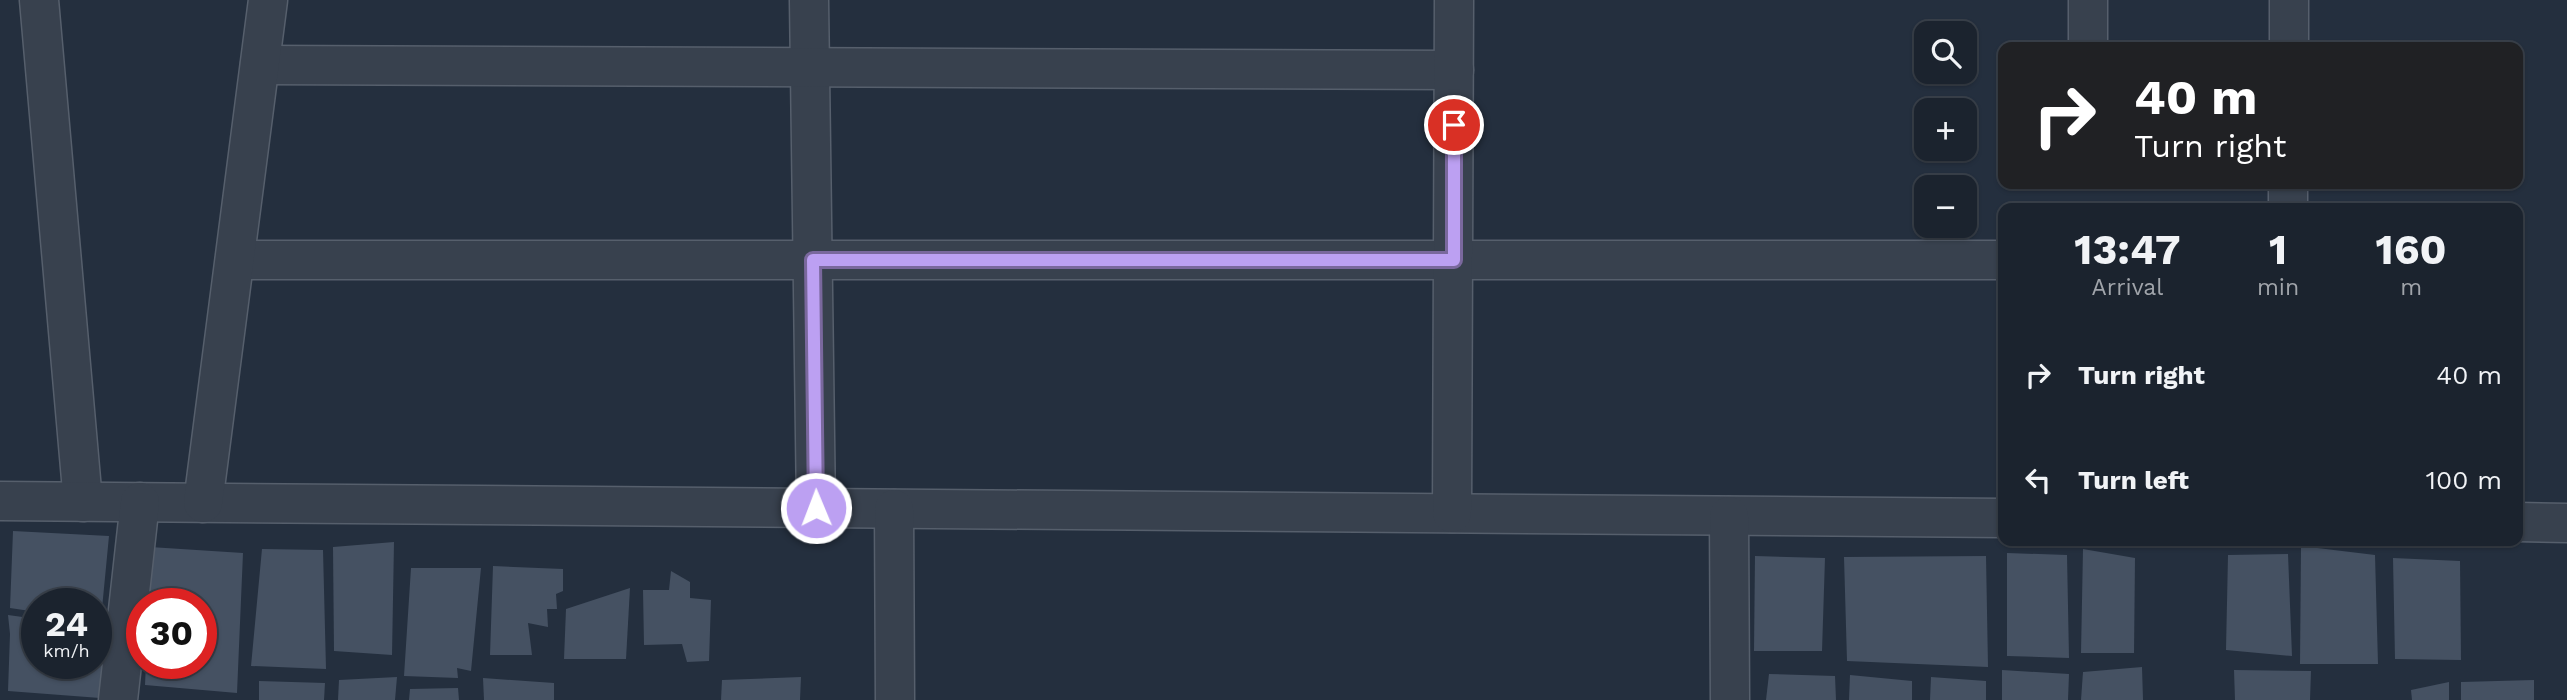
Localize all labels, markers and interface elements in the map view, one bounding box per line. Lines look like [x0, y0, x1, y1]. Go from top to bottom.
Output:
map controls [1914, 21, 1977, 238]
button: search [1914, 21, 1977, 84]
text: 40 m [2134, 68, 2257, 126]
icon: right [2019, 70, 2110, 161]
pin [1424, 95, 1484, 155]
button: + [1914, 98, 1977, 161]
icon: arrive [1435, 106, 1473, 144]
text: Turn right [2134, 127, 2286, 165]
button: − [1914, 175, 1977, 238]
text: 13:47 [2074, 225, 2181, 274]
text: 1 [2269, 225, 2287, 274]
text: 160 [2376, 225, 2447, 274]
text: Arrival [2092, 274, 2163, 301]
text: min [2257, 274, 2299, 301]
text: m [2400, 274, 2422, 301]
icon: right [2019, 356, 2057, 394]
text: Turn right [2078, 360, 2205, 390]
text: 40 m [2436, 360, 2502, 390]
icon: left [2019, 461, 2057, 499]
text: Turn left [2078, 465, 2189, 495]
text: 100 m [2426, 465, 2502, 495]
position arrow [779, 471, 853, 545]
speed limit sign: 30 [126, 588, 217, 679]
text: 24 [45, 603, 88, 645]
text: km/h [43, 640, 90, 661]

